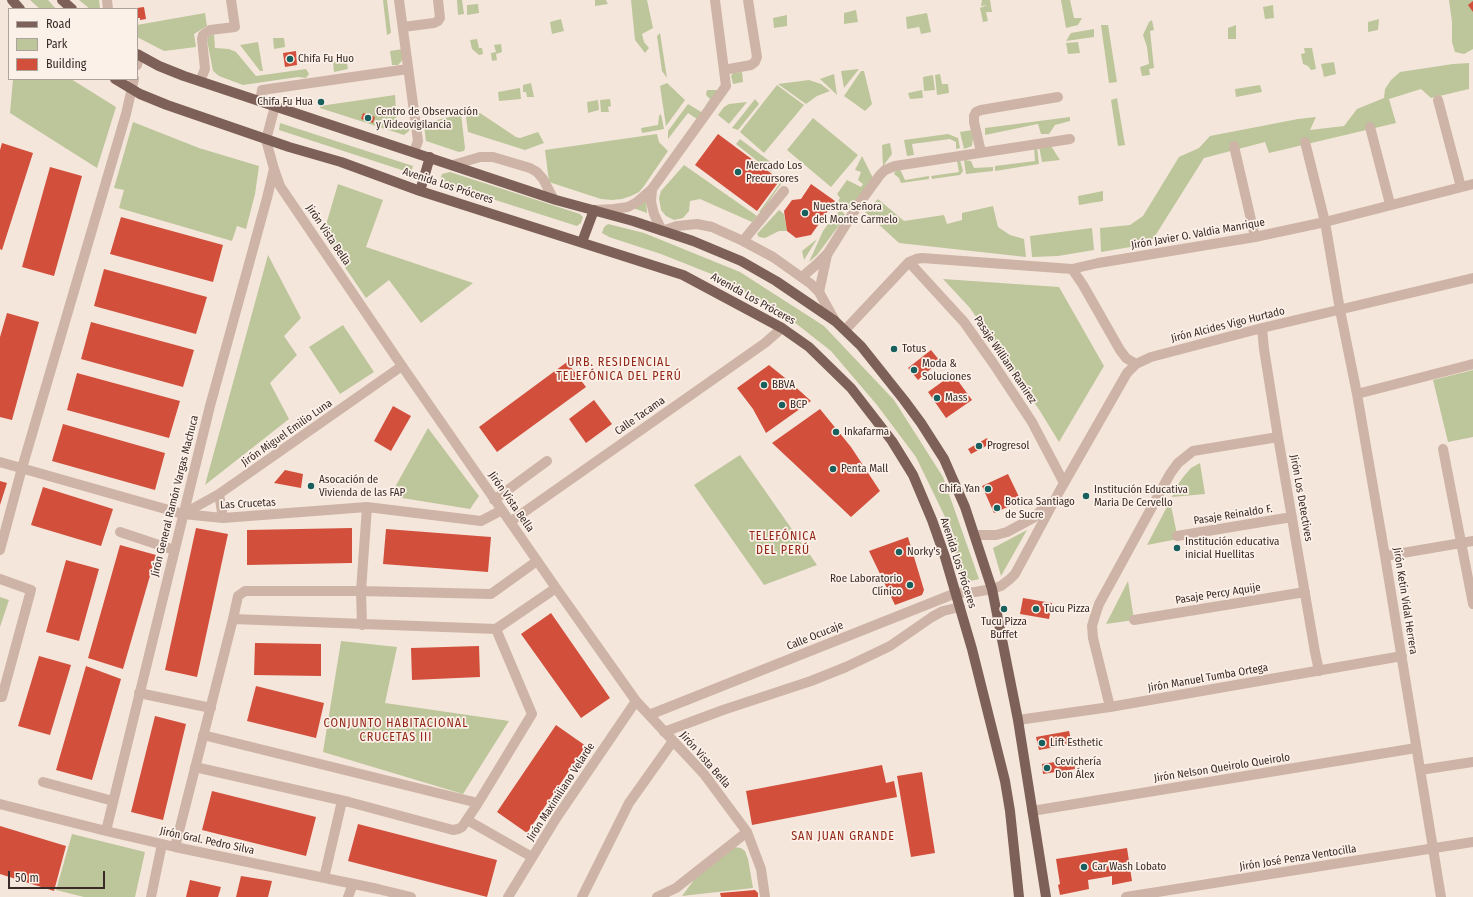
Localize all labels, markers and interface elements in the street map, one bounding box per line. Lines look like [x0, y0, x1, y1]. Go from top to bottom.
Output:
legend [8, 8, 138, 80]
text: Road [46, 17, 71, 31]
text: Park [46, 37, 67, 51]
place label: Chifa Fu Huo [298, 52, 354, 66]
marker: Chifa Fu Huo [285, 54, 295, 64]
text: Building [46, 57, 86, 71]
place label: Chifa Fu Hua [257, 95, 313, 109]
marker: Chifa Fu Hua [316, 97, 326, 107]
place label: Centro de Observación y Videovigilancia [376, 105, 478, 131]
marker: Centro de Observación y Videovigilancia [363, 113, 373, 123]
place label: Mercado Los Precursores [746, 159, 802, 185]
street label: Avenida Los Próceres [401, 165, 495, 207]
marker: Mercado Los Precursores [733, 167, 743, 177]
place label: Nuestra Señora del Monte Carmelo [813, 200, 898, 226]
street label: Jirón Vista Bella [303, 202, 353, 268]
marker: Nuestra Señora del Monte Carmelo [800, 208, 810, 218]
street label: Jirón Javier O. Valdia Manrique [1130, 216, 1266, 252]
street label: Avenida Los Próceres [708, 270, 798, 328]
street label: Jirón Alcides Vigo Hurtado [1170, 304, 1286, 346]
street label: Pasaje William Ramírez [971, 314, 1039, 406]
place label: Totus [902, 342, 926, 356]
marker: Totus [889, 344, 899, 354]
district label: URB. RESIDENCIAL TELEFÓNICA DEL PERÚ [556, 356, 682, 384]
place label: Moda & Soluciones [922, 357, 971, 383]
marker: Moda & Soluciones [909, 365, 919, 375]
place label: BBVA [772, 378, 795, 392]
marker: BBVA [759, 380, 769, 390]
place label: Mass [945, 391, 967, 405]
marker: Mass [932, 393, 942, 403]
street label: Calle Tacama [612, 394, 668, 438]
street label: Jirón Miguel Emilio Luna [239, 397, 335, 469]
place label: BCP [790, 398, 807, 412]
marker: BCP [777, 400, 787, 410]
street label: Jirón General Ramón Vargas Machuca [149, 414, 201, 578]
place label: Inkafarma [844, 425, 889, 439]
marker: Inkafarma [831, 427, 841, 437]
place label: Progresol [987, 439, 1029, 453]
marker: Progresol [974, 441, 984, 451]
street label: Jirón Los Detectives [1287, 454, 1315, 542]
place label: Penta Mall [841, 462, 888, 476]
marker: Penta Mall [828, 464, 838, 474]
street label: Jirón Vista Bella [485, 469, 537, 535]
place label: Asocación de Vivienda de las FAP [319, 473, 405, 499]
marker: Asocación de Vivienda de las FAP [306, 481, 316, 491]
place label: Chifa Yan [939, 482, 980, 496]
place label: Institución Educativa Maria De Cervello [1094, 483, 1188, 509]
marker: Chifa Yan [983, 484, 993, 494]
marker: Institución Educativa Maria De Cervello [1081, 491, 1091, 501]
place label: Botica Santiago de Sucre [1005, 495, 1075, 521]
street label: Las Crucetas [220, 496, 276, 512]
street label: Pasaje Reinaldo F. [1193, 502, 1273, 528]
marker: Botica Santiago de Sucre [992, 503, 1002, 513]
street label: Avenida Los Próceres [937, 516, 979, 610]
district label: TELEFÓNICA DEL PERÚ [749, 530, 817, 558]
place label: Institución educativa inicial Huellitas [1185, 535, 1279, 561]
marker: Institución educativa inicial Huellitas [1172, 543, 1182, 553]
place label: Norky's [907, 545, 940, 559]
marker: Norky's [894, 547, 904, 557]
street label: Jirón Ketín Vidal Herrera [1390, 547, 1420, 655]
place label: Roe Laboratorio Clínico [830, 572, 902, 598]
marker: Roe Laboratorio Clínico [905, 580, 915, 590]
street label: Pasaje Percy Aquije [1174, 581, 1262, 607]
place label: Tucu Pizza [1044, 602, 1090, 616]
marker: Tucu Pizza Buffet [999, 604, 1009, 614]
marker: Tucu Pizza [1031, 604, 1041, 614]
place label: Tucu Pizza Buffet [981, 615, 1027, 641]
street label: Calle Ocucaje [785, 619, 845, 653]
street label: Jirón Manuel Tumba Ortega [1147, 661, 1269, 695]
district label: CONJUNTO HABITACIONAL CRUCETAS III [324, 717, 468, 745]
street label: Jirón Vista Bella [677, 729, 733, 791]
place label: Lift Esthetic [1050, 736, 1103, 750]
marker: Lift Esthetic [1037, 738, 1047, 748]
street label: Jirón Maximiliano Velarde [524, 740, 598, 844]
street label: Jirón Nelson Queirolo Queirolo [1153, 751, 1291, 785]
place label: Cevichería Don Álex [1055, 755, 1101, 781]
marker: Cevichería Don Álex [1042, 763, 1052, 773]
street label: Jirón Gral. Pedro Silva [159, 825, 255, 857]
district label: SAN JUAN GRANDE [791, 830, 895, 844]
street label: Jirón José Penza Ventocilla [1239, 842, 1357, 874]
place label: Car Wash Lobato [1092, 860, 1166, 874]
marker: Car Wash Lobato [1079, 862, 1089, 872]
scale bar [10, 863, 107, 889]
text: 50 m [15, 871, 39, 885]

